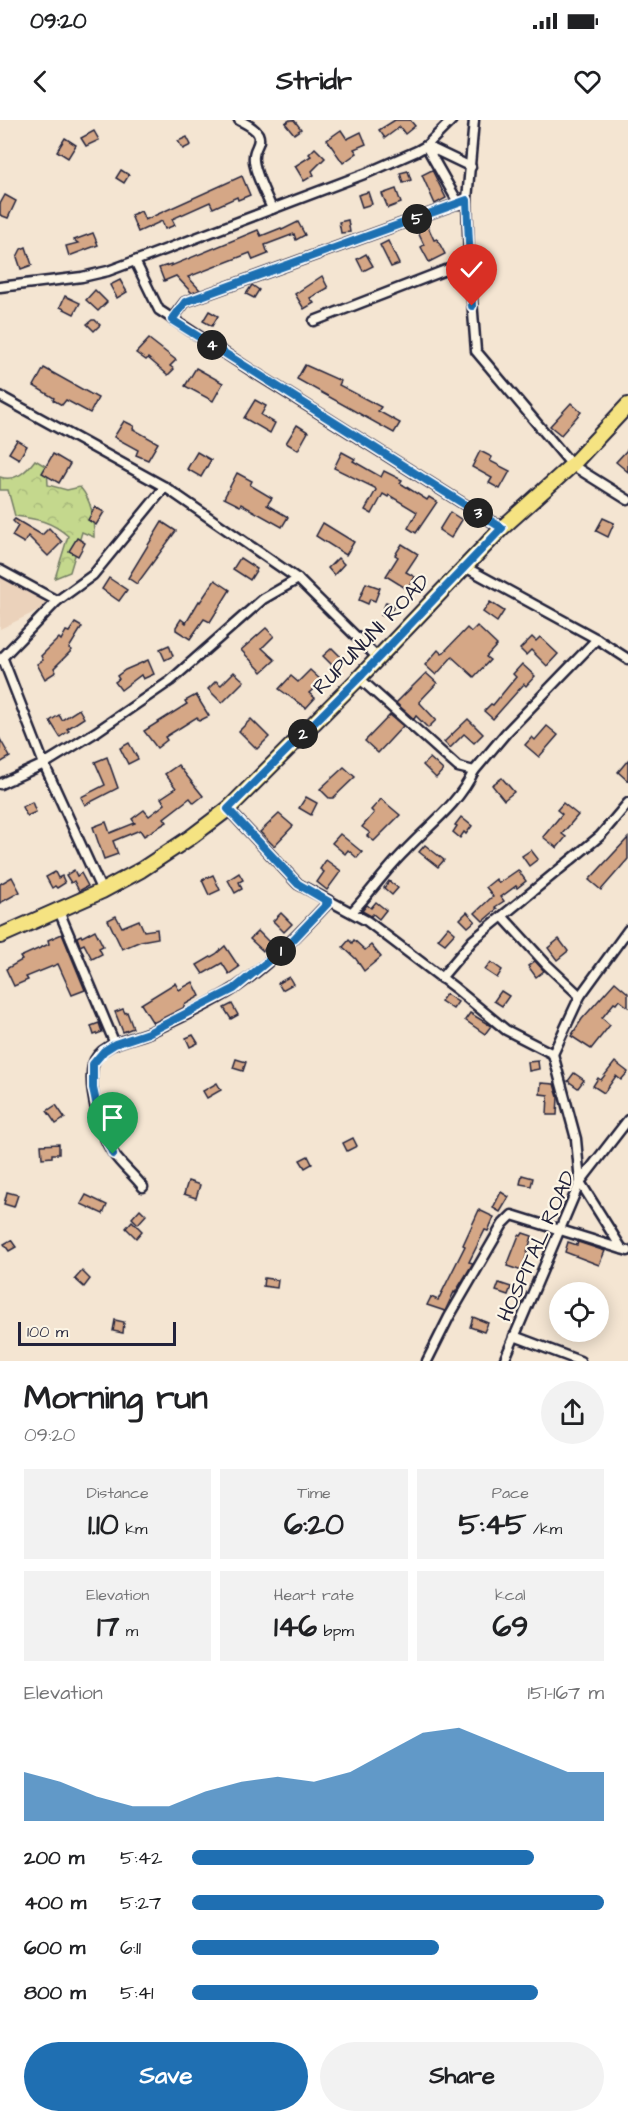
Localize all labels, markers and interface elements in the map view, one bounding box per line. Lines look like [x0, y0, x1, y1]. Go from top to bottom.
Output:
text: 09:20 [30, 6, 87, 37]
text: Stridr [276, 62, 352, 100]
icon: back [24, 65, 57, 98]
icon: heart [571, 65, 604, 98]
pin: 5 [402, 204, 432, 234]
text: 5 [411, 208, 423, 230]
pin [446, 244, 497, 306]
icon: check [455, 253, 488, 286]
pin: 4 [197, 330, 227, 360]
text: 4 [207, 334, 217, 356]
pin: 3 [463, 498, 493, 528]
text: 3 [474, 502, 482, 524]
street label: RUPUNUNI ROAD [306, 567, 437, 701]
pin: 2 [288, 719, 318, 749]
text: 2 [298, 723, 308, 745]
pin: 1 [266, 936, 296, 966]
text: 1 [280, 940, 282, 962]
pin [87, 1092, 138, 1154]
icon: arrive [96, 1101, 129, 1134]
street label: HOSPITAL ROAD [490, 1166, 583, 1326]
map controls [549, 1282, 609, 1342]
button: locate [549, 1282, 609, 1342]
scale bar [18, 1319, 176, 1346]
text: 100 m [27, 1321, 68, 1343]
text: Morning run [24, 1375, 208, 1421]
button: share [541, 1381, 604, 1444]
text: 09:20 [24, 1421, 75, 1449]
text: Distance [87, 1482, 149, 1504]
text: Time [297, 1482, 331, 1504]
text: Pace [492, 1482, 529, 1504]
text: 1.10 [88, 1504, 119, 1546]
text: 6:20 [284, 1504, 344, 1546]
text: 5:45 [458, 1504, 526, 1546]
text: km [119, 1518, 147, 1540]
text: /km [526, 1518, 562, 1540]
text: Elevation [86, 1584, 149, 1606]
text: Heart rate [274, 1584, 354, 1606]
text: kcal [495, 1584, 526, 1606]
text: 17 [97, 1606, 119, 1648]
text: 146 [274, 1606, 317, 1648]
text: 69 [492, 1606, 528, 1648]
text: m [119, 1620, 138, 1642]
text: bpm [317, 1620, 354, 1642]
text: Elevation [24, 1679, 103, 1707]
text: 151–167 m [528, 1679, 604, 1707]
text: 200 m [24, 1844, 84, 1872]
text: 5:42 [120, 1844, 163, 1872]
text: 400 m [24, 1889, 86, 1917]
text: 5:27 [120, 1889, 161, 1917]
text: 600 m [24, 1934, 85, 1962]
text: 6:11 [120, 1934, 141, 1962]
text: 800 m [24, 1979, 86, 2007]
text: 5:41 [120, 1979, 154, 2007]
button: Save [24, 2042, 308, 2111]
button: Share [320, 2042, 604, 2111]

